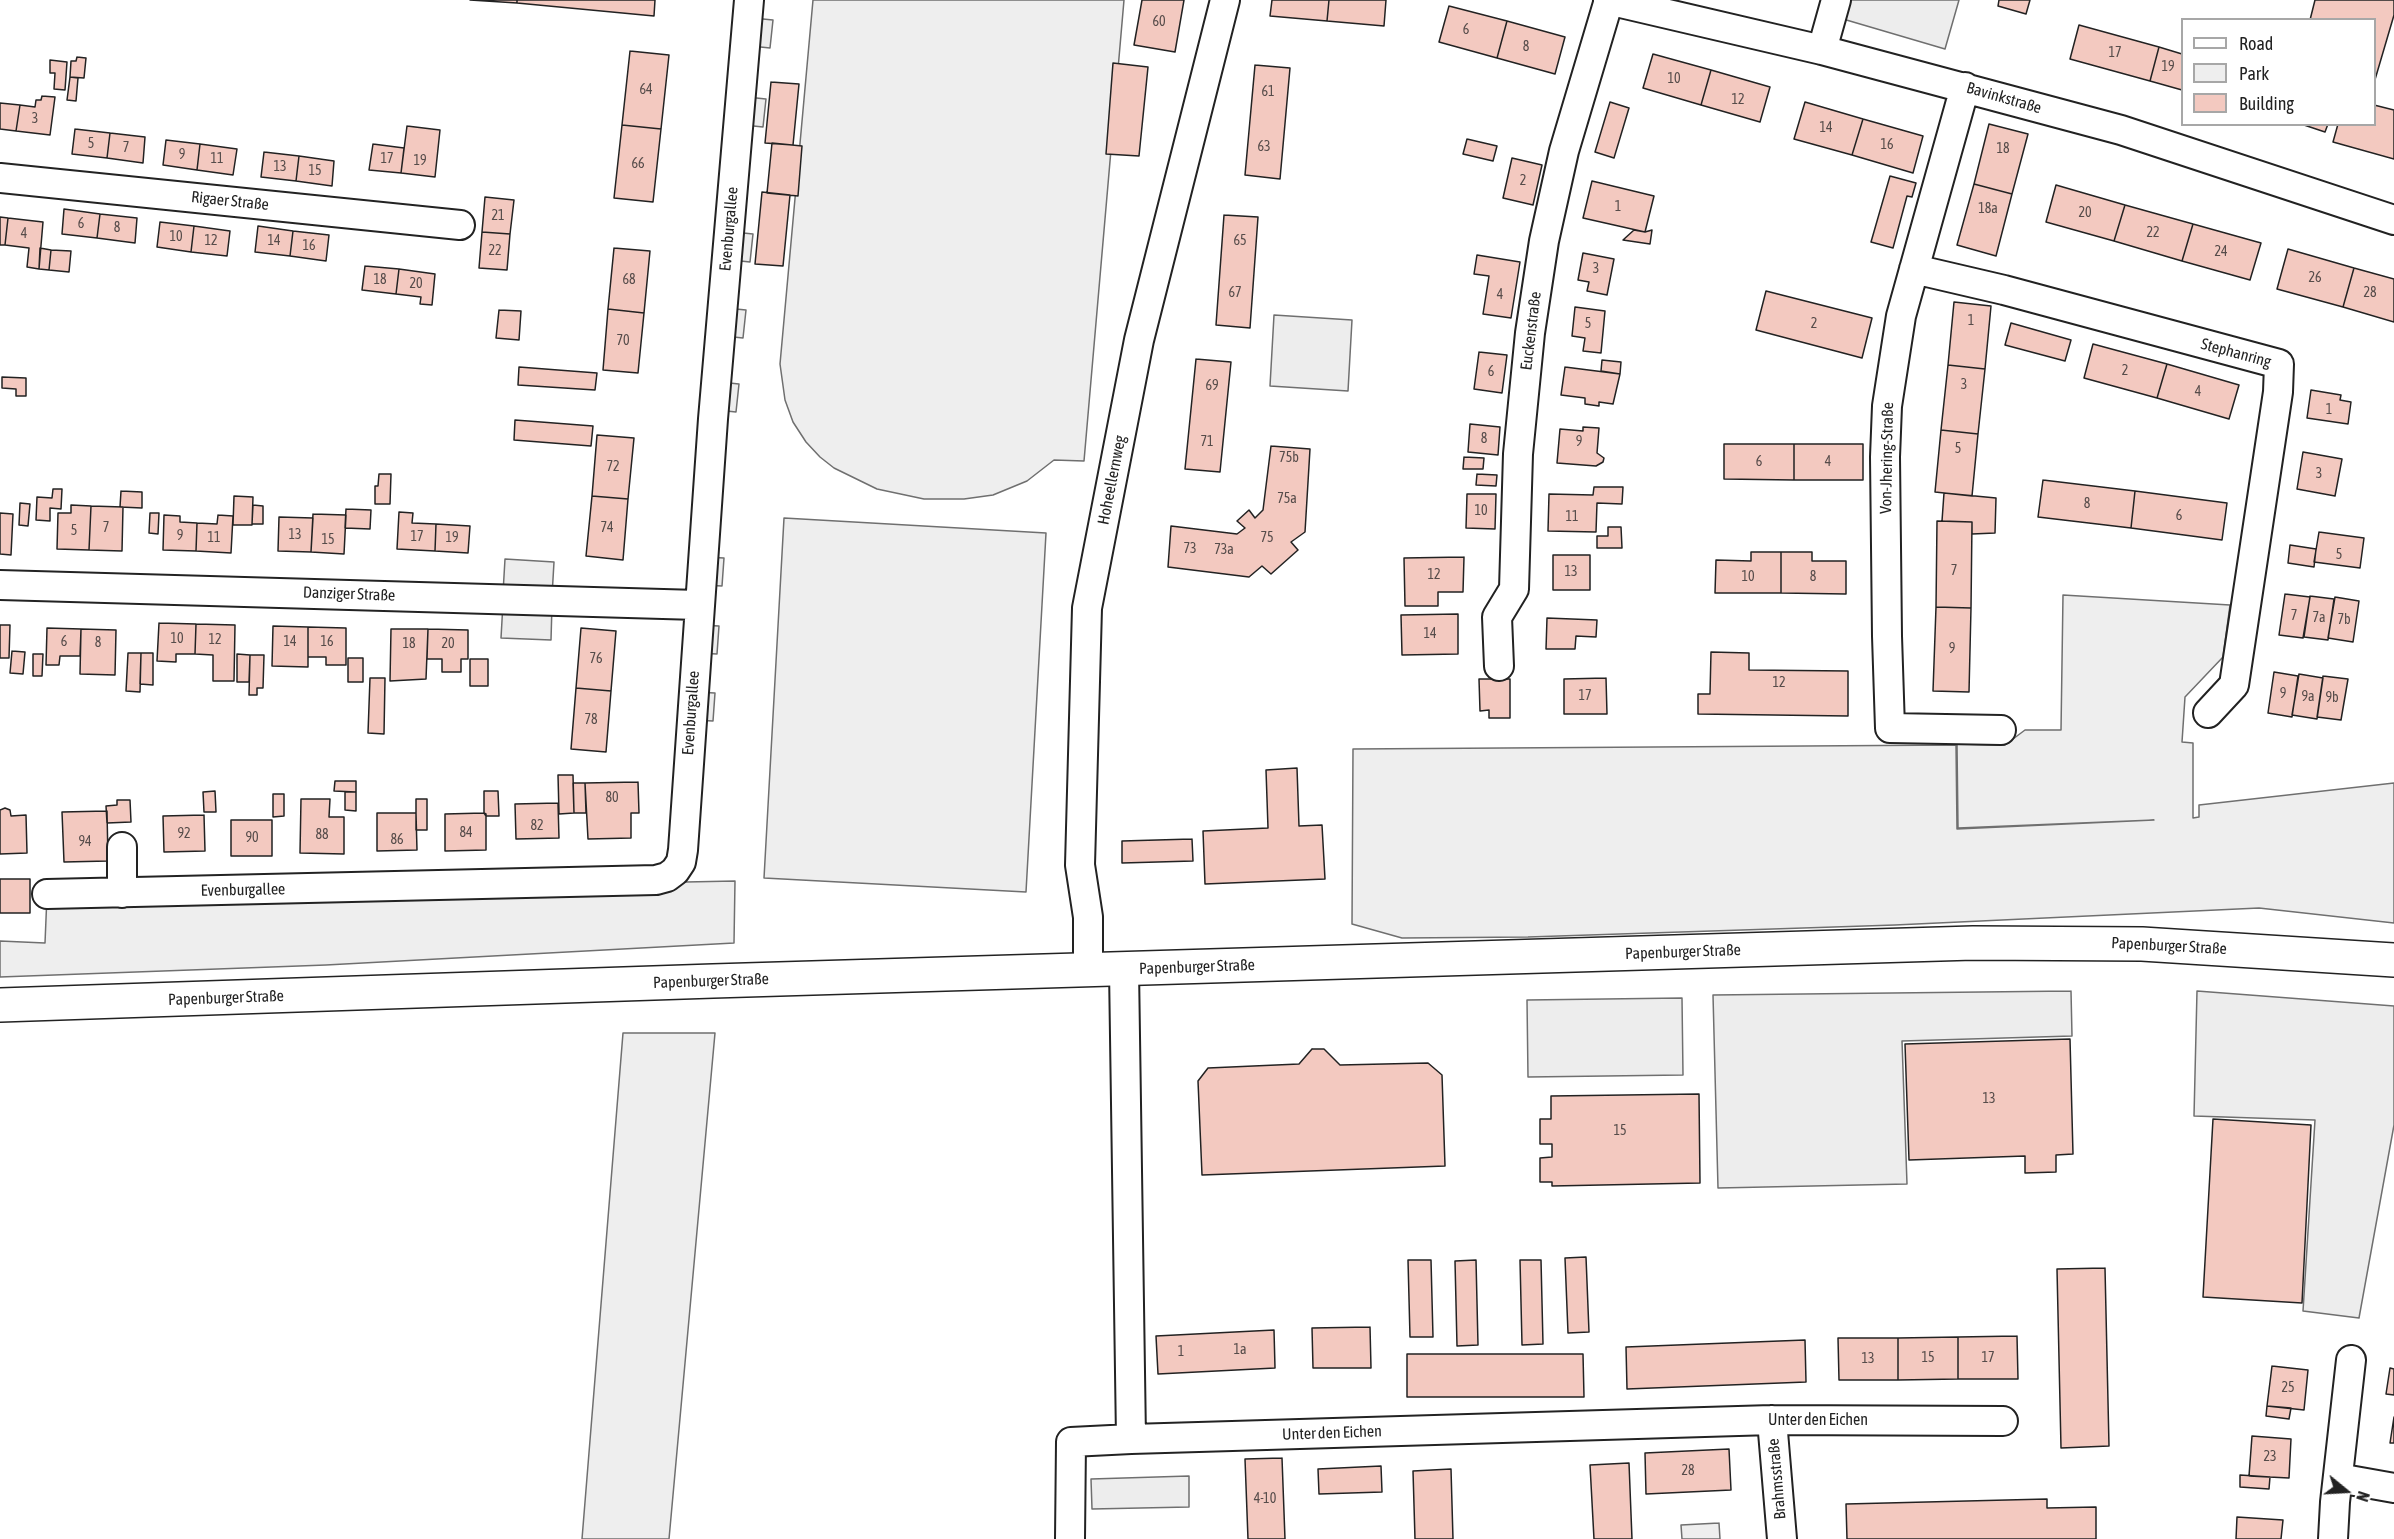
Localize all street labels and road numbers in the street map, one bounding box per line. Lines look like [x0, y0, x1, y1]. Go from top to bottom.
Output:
street label: Bavinkstraße [1964, 78, 2044, 118]
street label: Evenburgallee [716, 186, 742, 272]
street label: Rigaer Straße [190, 187, 270, 215]
street label: Euckenstraße [1517, 291, 1545, 371]
street label: Stephanring [2199, 334, 2273, 372]
street label: Von-Jhering-Straße [1876, 402, 1898, 514]
street label: Hoheellernweg [1094, 434, 1130, 526]
street label: Danziger Straße [303, 583, 395, 605]
street label: Evenburgallee [678, 670, 704, 756]
street label: Evenburgallee [201, 880, 285, 900]
street label: Papenburger Straße [2111, 933, 2227, 959]
street label: Papenburger Straße [1625, 940, 1741, 964]
street label: Papenburger Straße [1139, 955, 1255, 979]
street label: Papenburger Straße [653, 969, 769, 993]
street label: Papenburger Straße [168, 986, 284, 1010]
street label: Unter den Eichen [1768, 1410, 1868, 1430]
street label: Unter den Eichen [1282, 1422, 1382, 1444]
street label: Brahmsstraße [1764, 1438, 1790, 1520]

